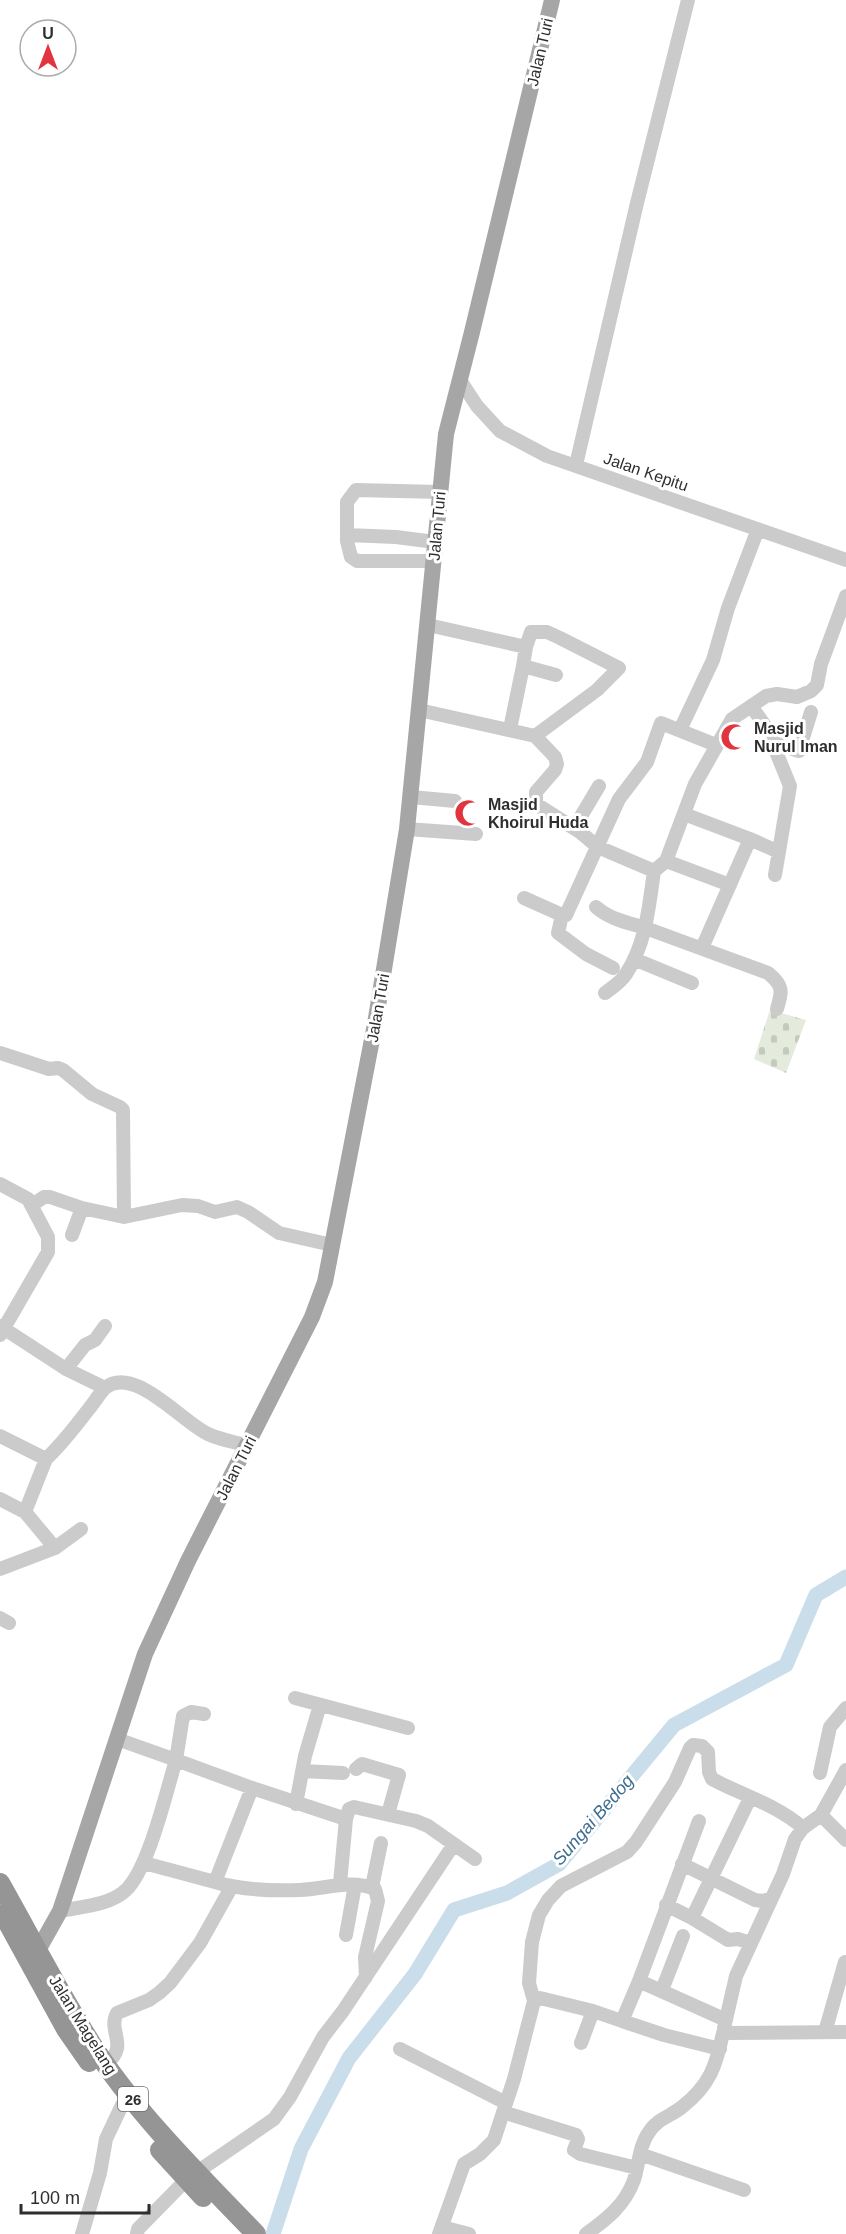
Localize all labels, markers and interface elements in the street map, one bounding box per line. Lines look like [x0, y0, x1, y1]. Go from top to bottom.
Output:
street label: Jalan Turi [524, 16, 556, 88]
north arrow [18, 18, 78, 78]
text: U [42, 25, 54, 42]
street label: Jalan Kepitu [602, 450, 690, 494]
street label: Jalan Turi [426, 491, 448, 561]
place label: Masjid Nurul Iman [754, 720, 838, 755]
mosque icon: Masjid Nurul Iman [719, 722, 749, 752]
place label: Masjid Khoirul Huda [488, 796, 589, 831]
mosque icon: Masjid Khoirul Huda [453, 798, 483, 828]
street label: Jalan Turi [364, 972, 392, 1044]
street label: Jalan Turi [213, 1433, 259, 1503]
water label: Sungai Bedog [548, 1771, 638, 1869]
street label: Jalan Magelang [46, 1973, 120, 2077]
road number: 26 [118, 2087, 148, 2111]
scale bar [21, 2177, 148, 2215]
text: 100 m [30, 2188, 80, 2208]

